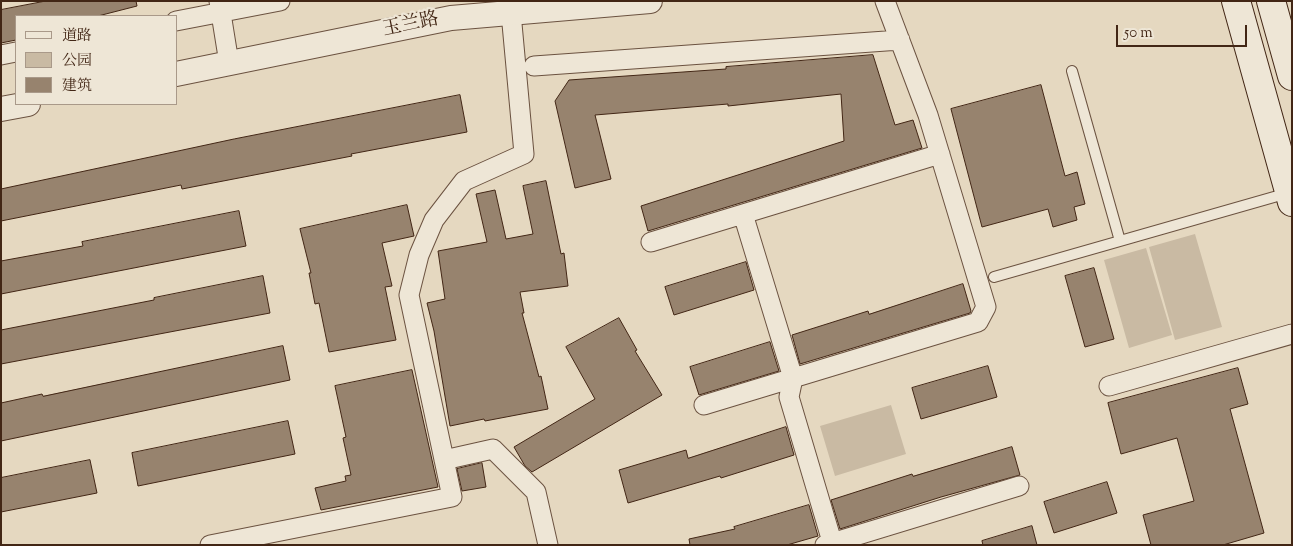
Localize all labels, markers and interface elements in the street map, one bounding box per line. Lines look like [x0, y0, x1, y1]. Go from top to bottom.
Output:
street label: 玉兰路 [381, 9, 441, 43]
legend [15, 15, 178, 105]
scale bar [1118, 15, 1249, 47]
text: 50 m [1124, 23, 1153, 44]
text: 道路 [62, 26, 92, 47]
text: 公园 [62, 51, 92, 72]
text: 建筑 [62, 76, 92, 97]

